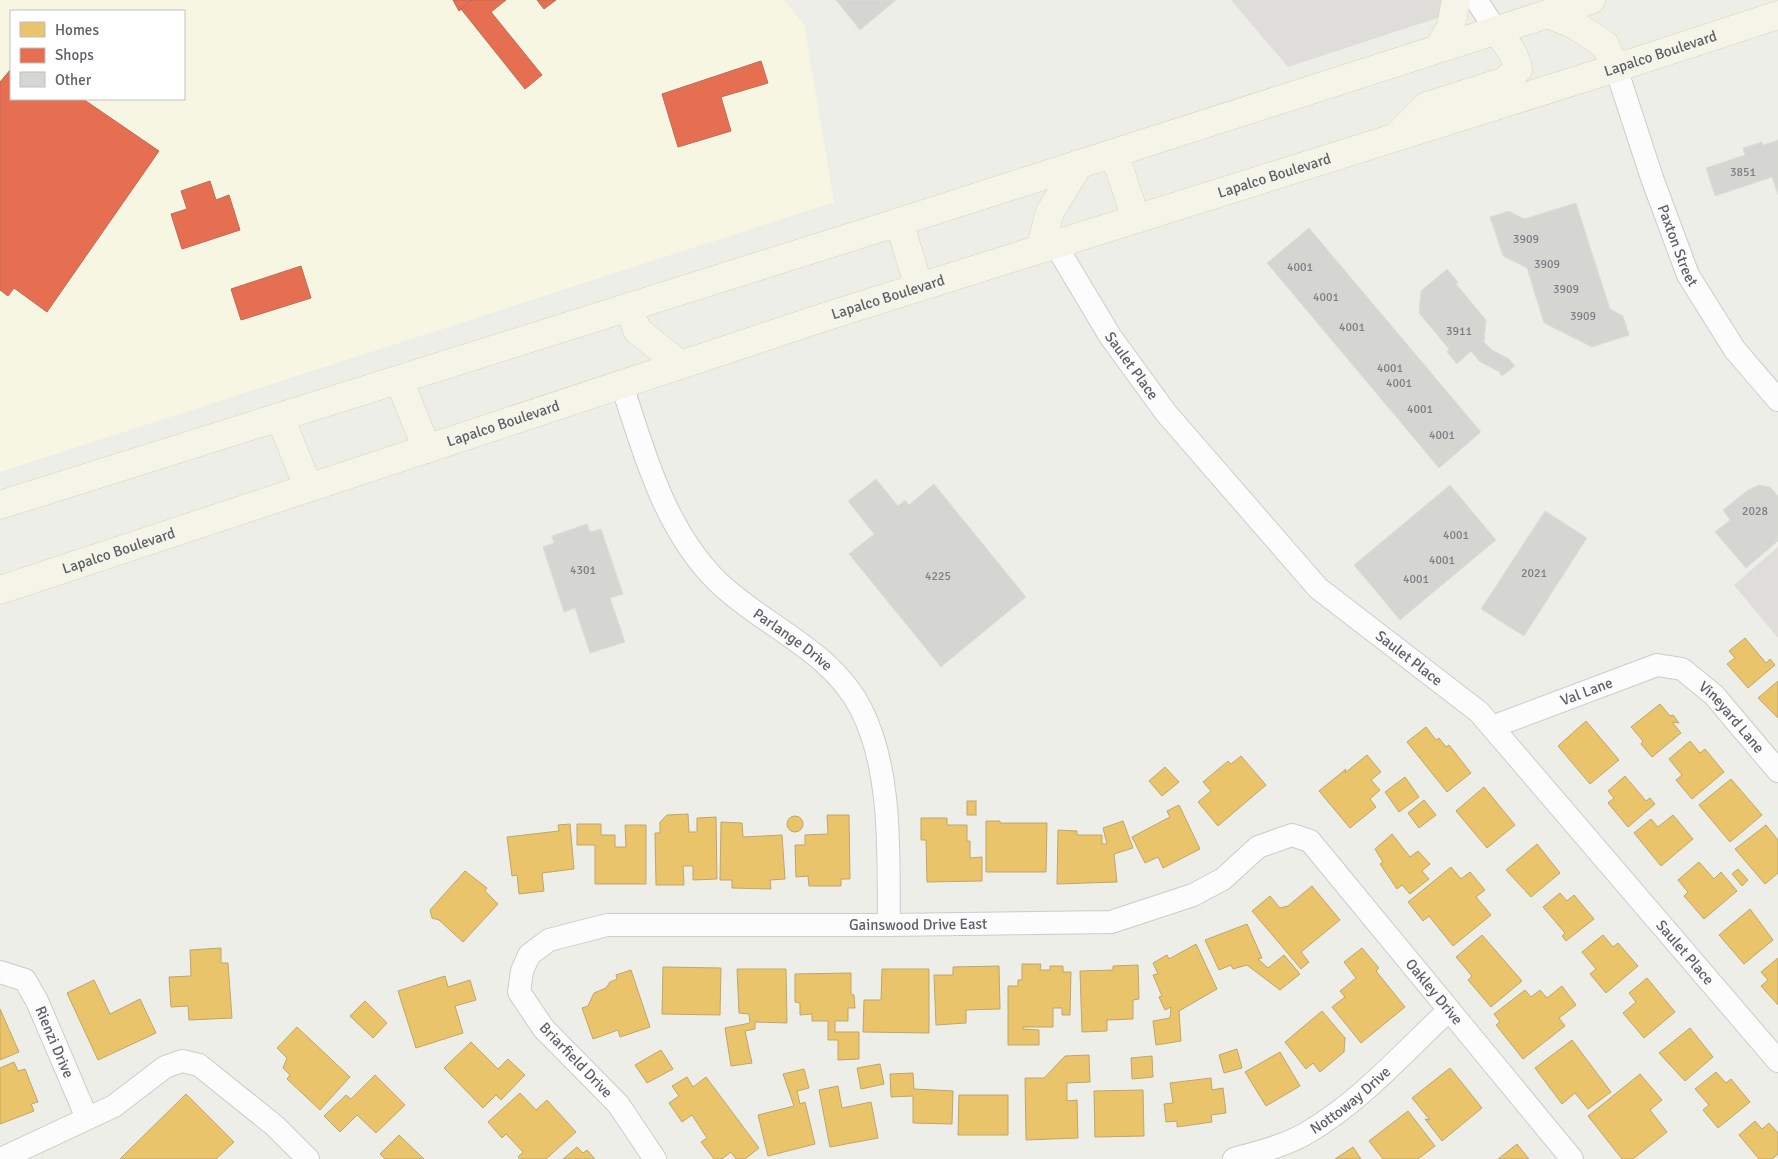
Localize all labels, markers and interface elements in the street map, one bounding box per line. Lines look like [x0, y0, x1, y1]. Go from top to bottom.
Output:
legend [10, 10, 185, 100]
text: Homes [55, 21, 99, 39]
street label: Lapalco Boulevard [1602, 27, 1719, 80]
text: Shops [55, 46, 94, 64]
text: Other [55, 71, 92, 89]
street label: Lapalco Boulevard [1215, 149, 1333, 202]
house number: 3851 [1730, 165, 1756, 180]
street label: Paxton Street [1654, 202, 1702, 290]
house number: 3909 [1513, 232, 1539, 247]
house number: 3909 [1534, 257, 1560, 272]
house number: 4001 [1287, 260, 1313, 275]
street label: Lapalco Boulevard [829, 271, 947, 323]
house number: 3909 [1553, 282, 1579, 297]
house number: 4001 [1313, 290, 1339, 305]
house number: 3909 [1570, 309, 1596, 324]
house number: 4001 [1339, 320, 1365, 335]
house number: 3911 [1446, 324, 1472, 339]
street label: Saulet Place [1101, 328, 1162, 403]
house number: 4001 [1377, 361, 1403, 376]
house number: 4001 [1386, 376, 1412, 391]
street label: Lapalco Boulevard [444, 396, 562, 451]
house number: 4001 [1407, 402, 1433, 417]
house number: 4001 [1429, 428, 1455, 443]
house number: 2028 [1742, 504, 1768, 519]
street label: Lapalco Boulevard [60, 524, 177, 578]
house number: 4001 [1443, 528, 1469, 543]
house number: 4001 [1429, 553, 1455, 568]
house number: 4301 [570, 563, 596, 578]
house number: 2021 [1521, 566, 1547, 581]
house number: 4225 [925, 569, 951, 584]
house number: 4001 [1403, 572, 1429, 587]
street label: Parlange Drive [750, 605, 836, 675]
street label: Saulet Place [1372, 627, 1446, 689]
street label: Val Lane [1558, 673, 1615, 709]
street label: Vineyard Lane [1695, 677, 1768, 757]
street label: Gainswood Drive East [849, 915, 987, 934]
street label: Saulet Place [1652, 916, 1718, 988]
street label: Oakley Drive [1402, 955, 1467, 1028]
street label: Rienzi Drive [31, 1003, 78, 1081]
street label: Briarfield Drive [536, 1019, 616, 1101]
street label: Nottoway Drive [1307, 1063, 1394, 1138]

